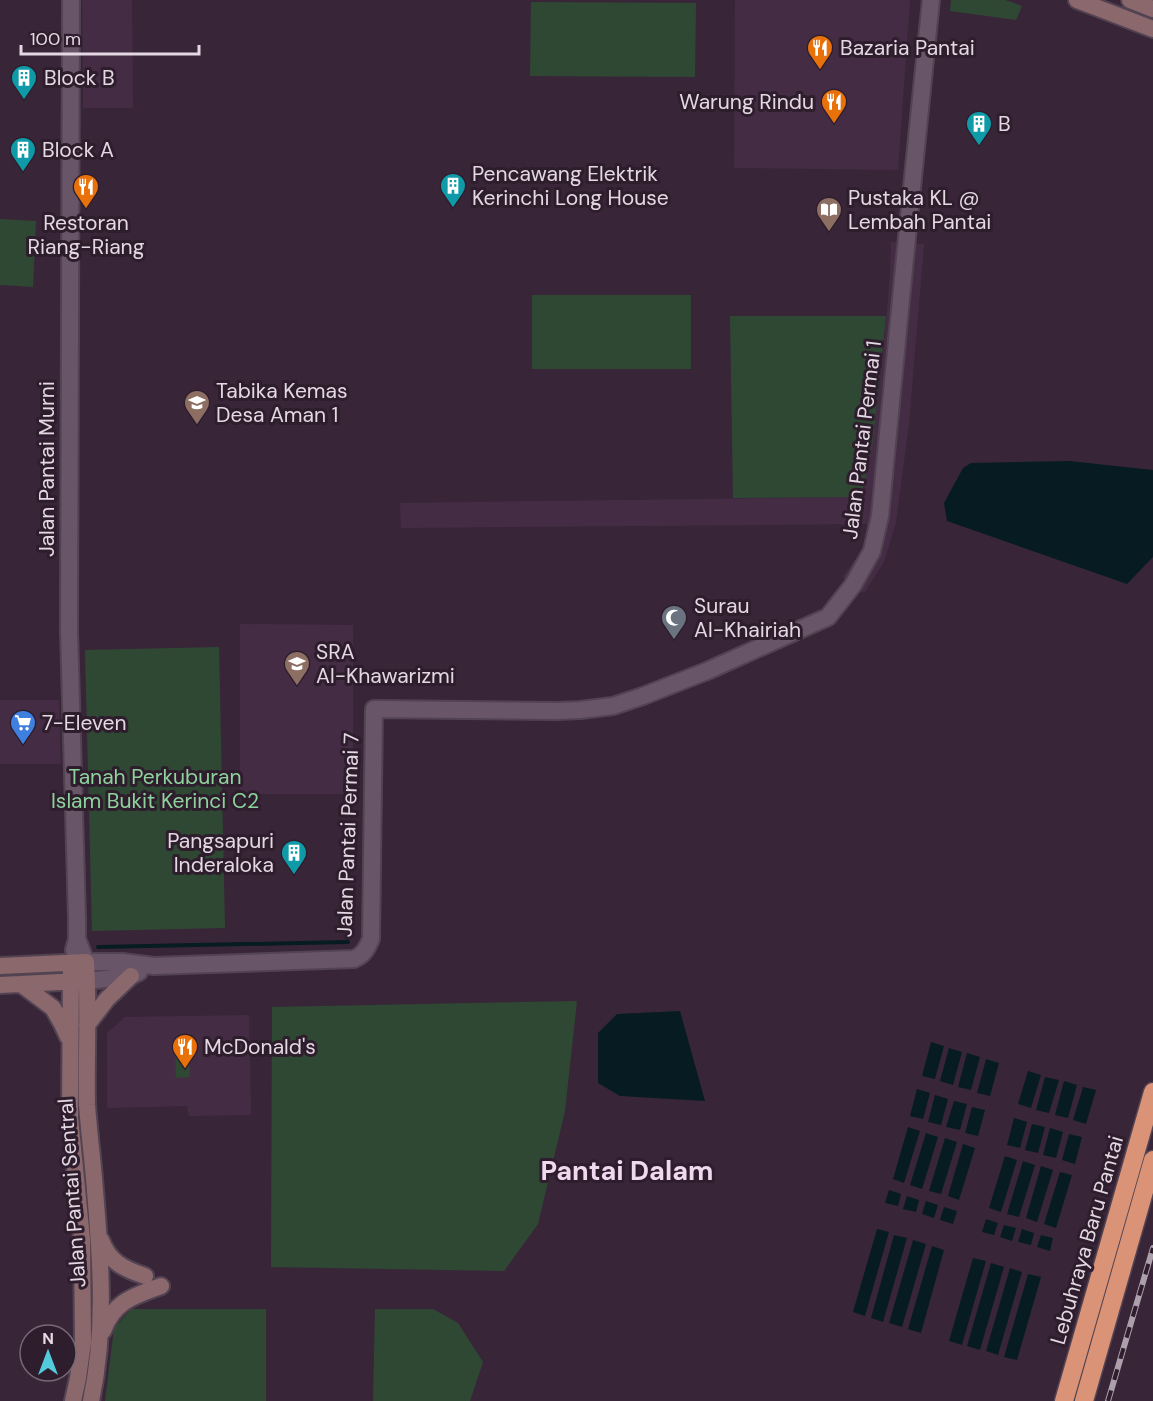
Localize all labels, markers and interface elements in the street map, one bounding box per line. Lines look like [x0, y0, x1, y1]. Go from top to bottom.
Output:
scale bar [21, 18, 200, 56]
text: 100 m [30, 27, 81, 51]
restaurant icon: Bazaria Pantai [805, 33, 835, 71]
place label: Bazaria Pantai [840, 34, 975, 62]
building icon: Block B [9, 63, 39, 101]
place label: Block B [44, 64, 115, 92]
restaurant icon: Warung Rindu [819, 87, 849, 125]
place label: Warung Rindu [679, 88, 814, 116]
building icon: B [964, 109, 994, 147]
place label: B [998, 110, 1011, 138]
building icon: Block A [8, 135, 38, 173]
place label: Block A [42, 136, 114, 164]
place label: Pencawang Elektrik Kerinchi Long House [472, 160, 669, 212]
building icon: Pencawang Elektrik Kerinchi Long House [438, 171, 468, 209]
restaurant icon: Restoran Riang-Riang [71, 172, 101, 210]
place label: Pustaka KL @ Lembah Pantai [848, 184, 991, 236]
library icon: Pustaka KL @ Lembah Pantai [814, 195, 844, 233]
place label: Restoran Riang-Riang [28, 209, 145, 261]
street label: Jalan Pantai Permai 1 [836, 339, 888, 541]
place label: Tabika Kemas Desa Aman 1 [216, 377, 348, 429]
street label: Jalan Pantai Murni [33, 381, 61, 557]
school or university icon: Tabika Kemas Desa Aman 1 [182, 388, 212, 426]
place label: Surau Al-Khairiah [694, 592, 801, 644]
mosque icon: Surau Al-Khairiah [659, 603, 689, 641]
place label: SRA Al-Khawarizmi [316, 638, 455, 690]
school or university icon: SRA Al-Khawarizmi [282, 649, 312, 687]
supermarket icon: 7-Eleven [8, 708, 38, 746]
place label: 7-Eleven [42, 709, 126, 737]
street label: Jalan Pantai Permai 7 [330, 732, 366, 938]
park label: Tanah Perkuburan Islam Bukit Kerinci C2 [51, 763, 259, 815]
place label: Pangsapuri Inderaloka [167, 827, 274, 879]
building icon: Pangsapuri Inderaloka [279, 838, 309, 876]
restaurant icon: McDonald's [170, 1032, 200, 1070]
place label: McDonald's [204, 1033, 316, 1061]
street label: Jalan Pantai Sentral [51, 1098, 93, 1288]
street label: Lebuhraya Baru Pantai [1044, 1132, 1130, 1348]
district label: Pantai Dalam [541, 1153, 713, 1188]
north arrow [18, 1323, 78, 1383]
text: N [42, 1328, 54, 1349]

